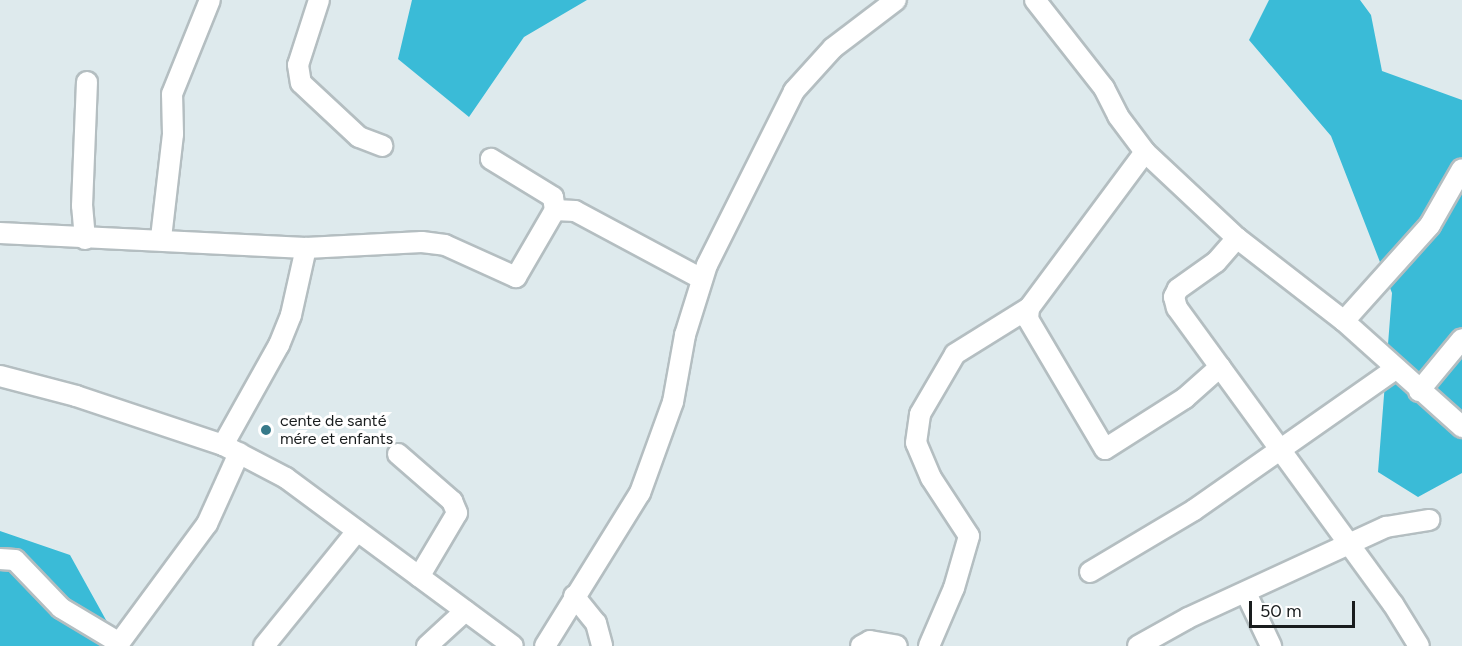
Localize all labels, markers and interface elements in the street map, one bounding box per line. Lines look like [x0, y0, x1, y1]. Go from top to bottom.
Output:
place label: cente de santé mére et enfants [280, 411, 393, 449]
marker: cente de santé mére et enfants [257, 421, 275, 439]
scale bar [1252, 589, 1358, 627]
text: 50 m [1260, 600, 1302, 622]

